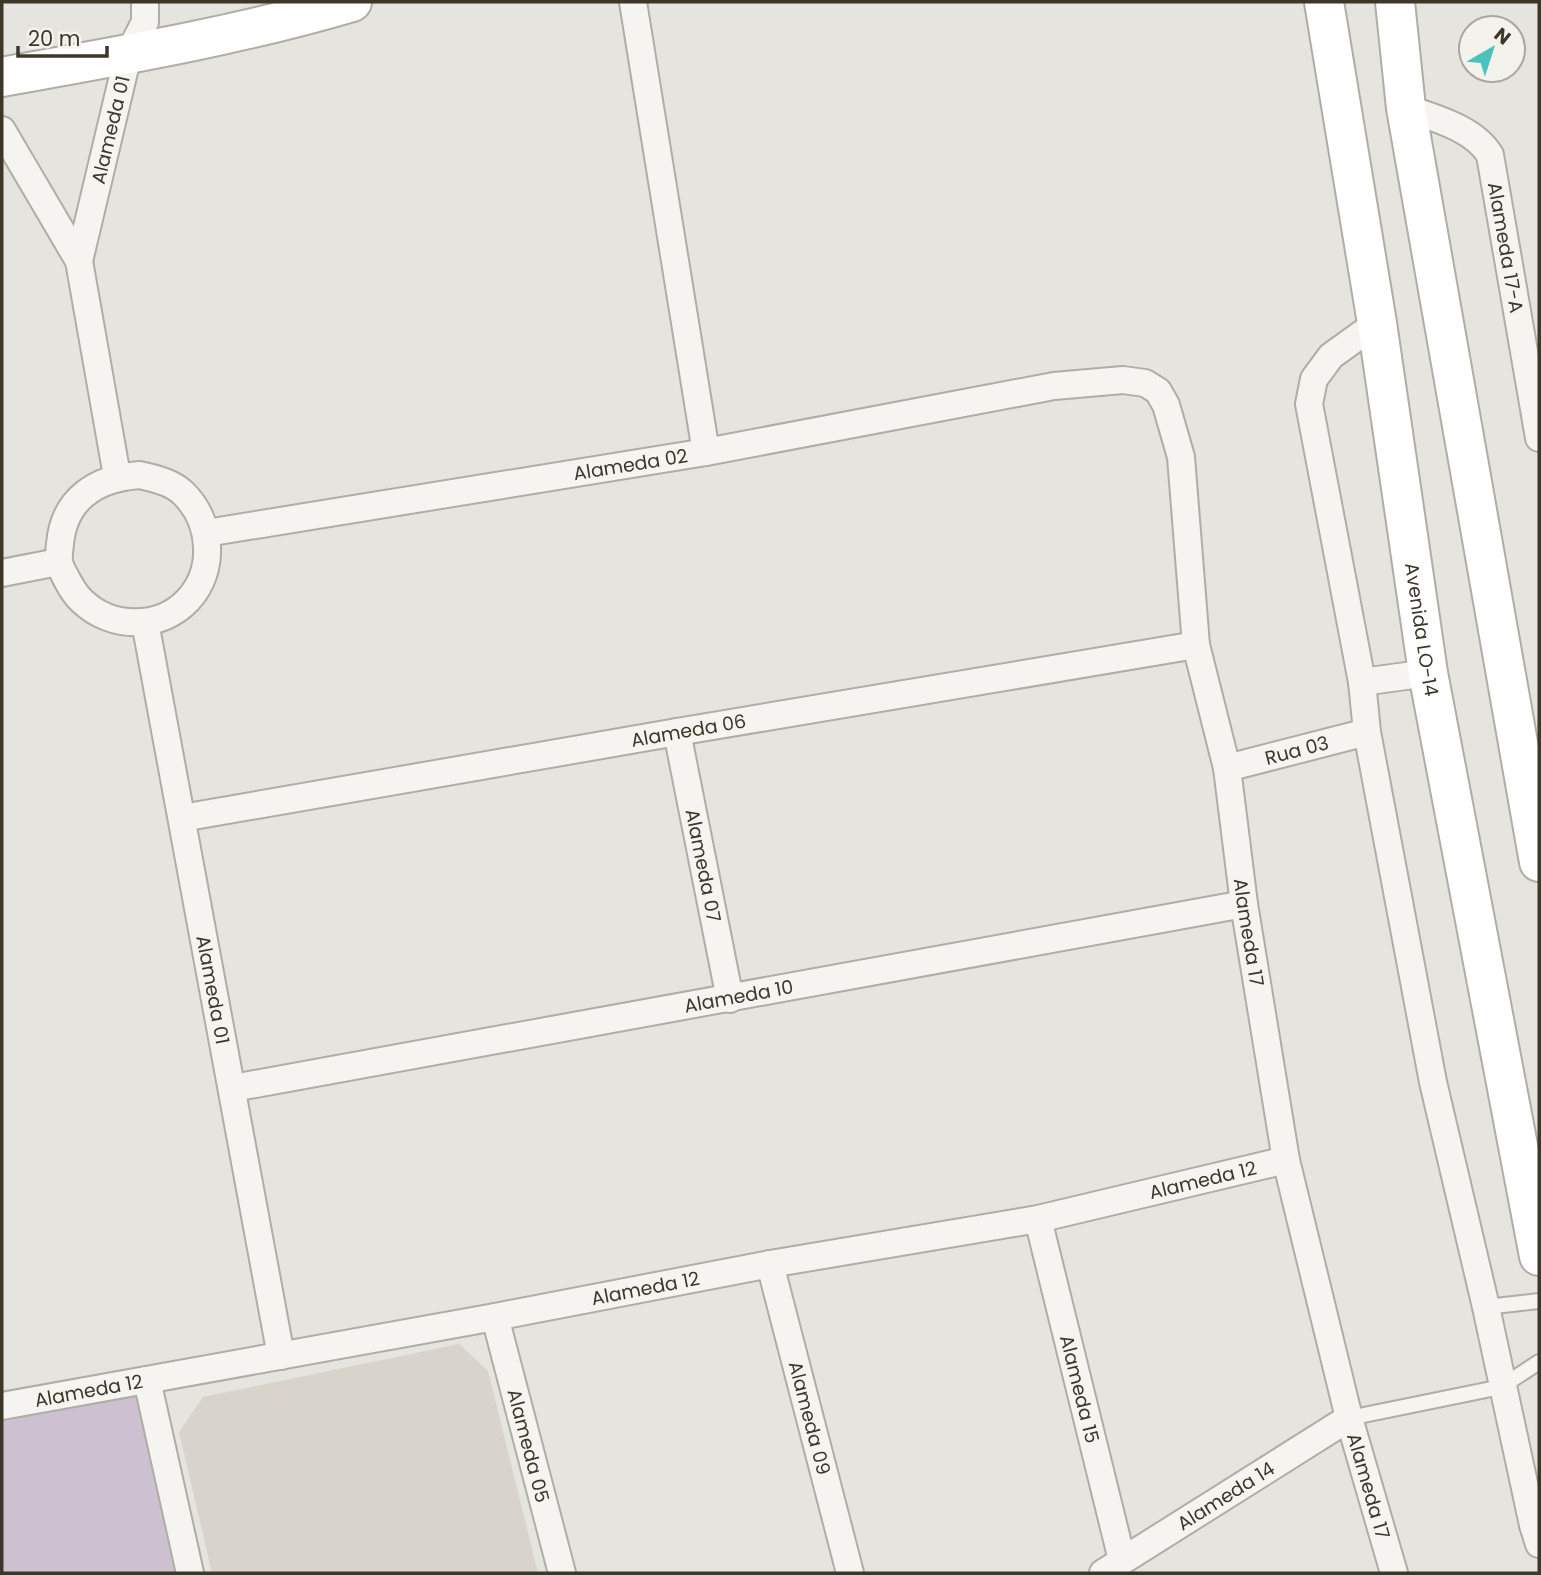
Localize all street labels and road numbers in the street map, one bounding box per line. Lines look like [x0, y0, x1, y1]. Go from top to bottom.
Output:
street label: Alameda 01 [84, 73, 136, 187]
street label: Alameda 17-A [1481, 180, 1531, 315]
street label: Alameda 02 [571, 442, 690, 487]
street label: Avenida LO-14 [1399, 561, 1446, 698]
street label: Alameda 06 [629, 707, 748, 753]
street label: Rua 03 [1262, 729, 1331, 771]
street label: Alameda 07 [679, 806, 728, 924]
street label: Alameda 17 [1227, 877, 1271, 988]
street label: Alameda 01 [190, 933, 236, 1047]
street label: Alameda 10 [682, 973, 795, 1019]
street label: Alameda 12 [1146, 1154, 1259, 1206]
street label: Alameda 12 [589, 1264, 702, 1312]
street label: Alameda 15 [1054, 1332, 1106, 1446]
street label: Alameda 09 [782, 1358, 838, 1478]
street label: Alameda 12 [32, 1367, 145, 1413]
street label: Alameda 05 [501, 1386, 556, 1505]
street label: Alameda 17 [1341, 1430, 1397, 1542]
street label: Alameda 14 [1172, 1455, 1280, 1537]

